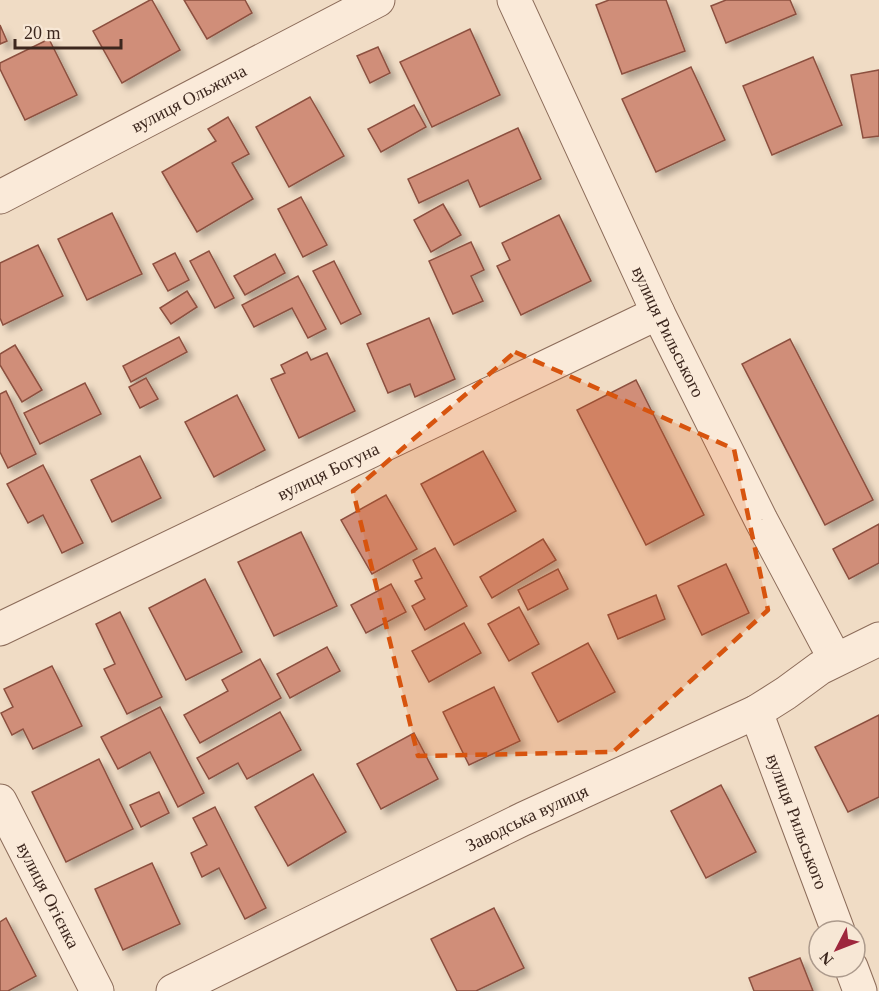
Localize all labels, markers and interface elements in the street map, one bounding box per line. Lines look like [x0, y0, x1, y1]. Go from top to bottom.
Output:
scale bar [15, 12, 122, 50]
text: 20 m [24, 23, 61, 43]
street label: вулиця Ольжича [128, 60, 250, 137]
street label: вулиця Рильського [628, 263, 708, 401]
street label: вулиця Богуна [274, 438, 382, 504]
street label: вулиця Рильського [763, 751, 831, 892]
street label: Заводська вулиця [463, 780, 591, 856]
street label: вулиця Огієнка [13, 839, 84, 952]
north arrow [807, 919, 867, 979]
text: N [816, 948, 836, 969]

